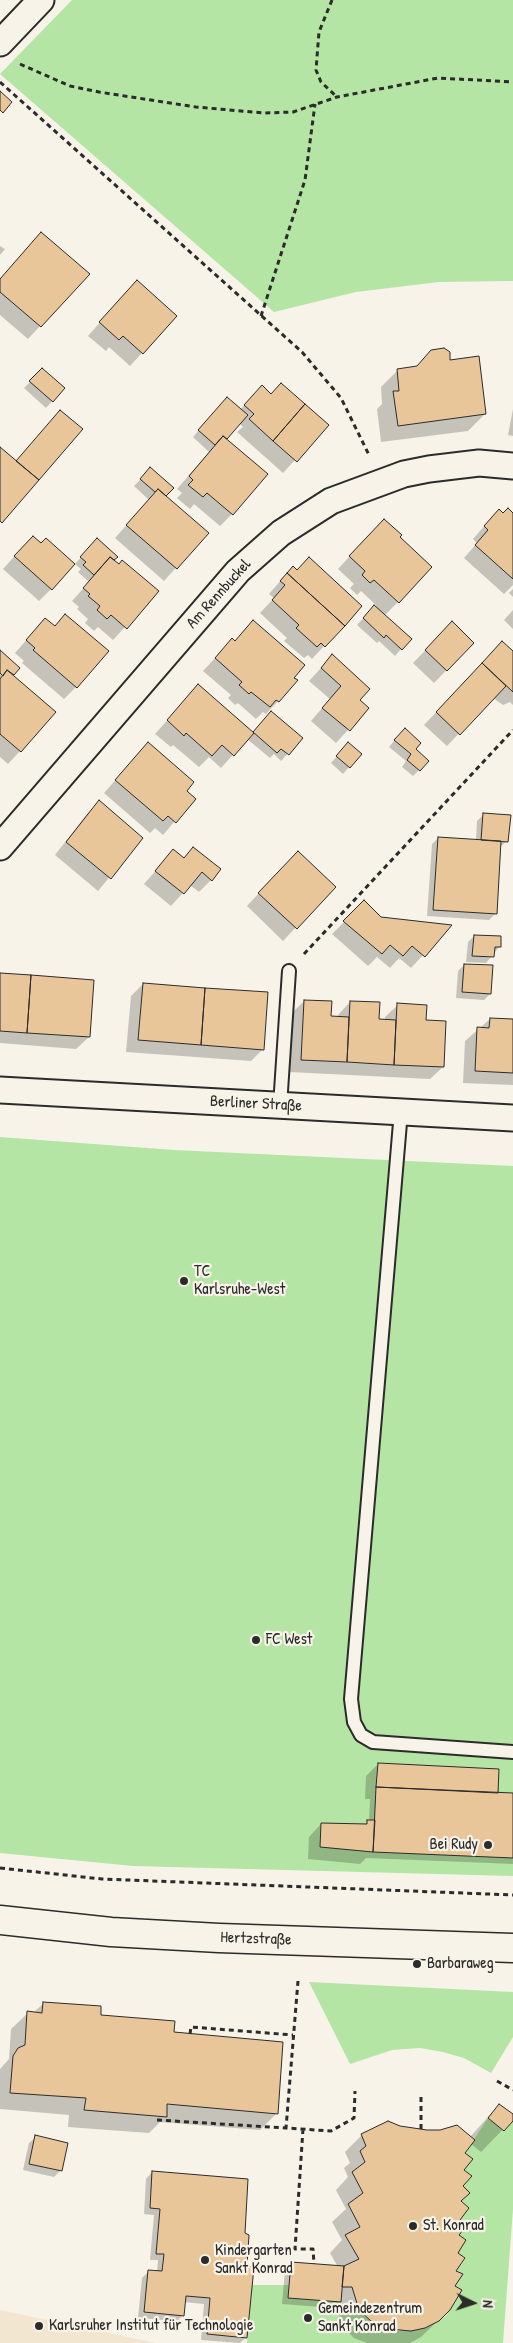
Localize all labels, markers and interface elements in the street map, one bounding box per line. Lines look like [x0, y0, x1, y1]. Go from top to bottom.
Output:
street label: Am Rennbuckel [183, 555, 255, 633]
street label: Berliner Straße [210, 1092, 302, 1116]
place label: TC Karlsruhe-West [194, 1262, 285, 1300]
marker: TC Karlsruhe-West [178, 1275, 190, 1287]
place label: FC West [266, 1630, 312, 1650]
marker: FC West [250, 1634, 262, 1646]
place label: Bei Rudy [430, 1835, 478, 1855]
marker: Bei Rudy [482, 1839, 494, 1851]
street label: Hertzstraße [220, 1928, 292, 1950]
place label: Barbaraweg [427, 1954, 494, 1974]
marker: Barbaraweg [411, 1958, 423, 1970]
place label: St. Konrad [423, 2216, 484, 2236]
marker: St. Konrad [407, 2220, 419, 2232]
place label: Kindergarten Sankt Konrad [215, 2241, 292, 2279]
marker: Kindergarten Sankt Konrad [199, 2254, 211, 2266]
north arrow [448, 2278, 498, 2328]
place label: Gemeindezentrum Sankt Konrad [318, 2299, 422, 2337]
text: N [479, 2300, 498, 2308]
marker: Gemeindezentrum Sankt Konrad [302, 2312, 314, 2324]
place label: Karlsruher Institut für Technologie [49, 2316, 253, 2336]
marker: Karlsruher Institut für Technologie [33, 2320, 45, 2332]

